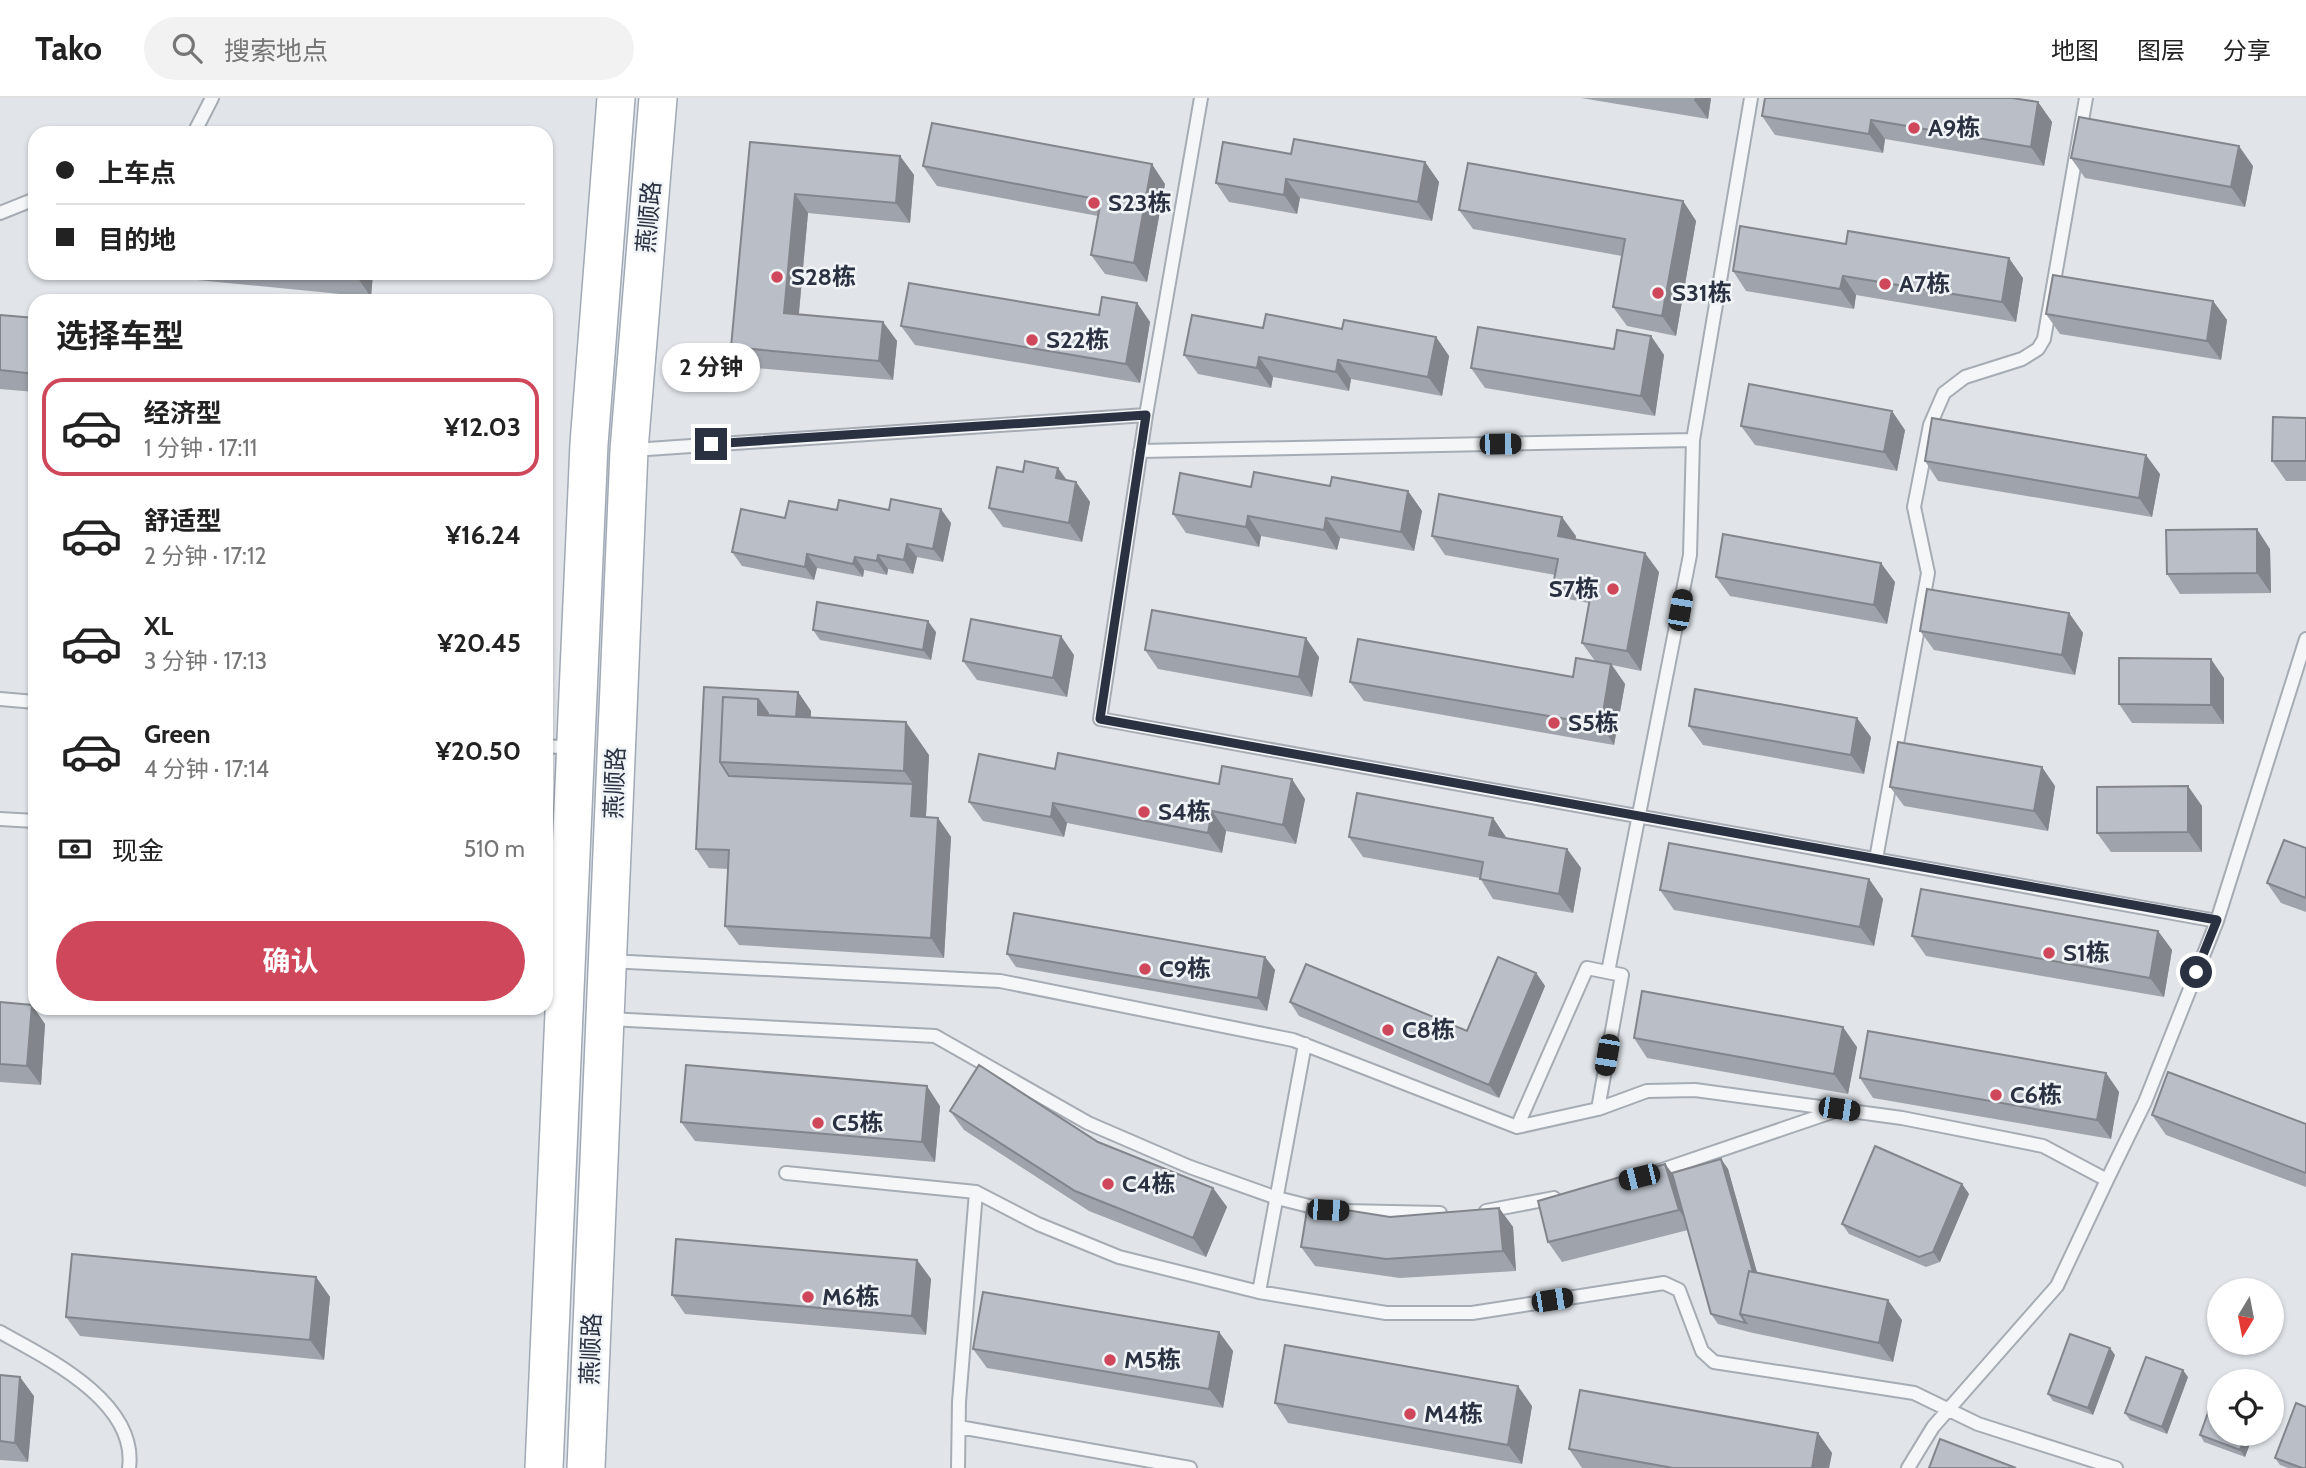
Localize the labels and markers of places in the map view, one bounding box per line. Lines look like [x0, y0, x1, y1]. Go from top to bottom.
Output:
place label: A9栋 [1928, 113, 1980, 142]
marker: A9栋 [1906, 120, 1922, 136]
place label: S23栋 [1108, 188, 1172, 217]
marker: S23栋 [1086, 195, 1102, 211]
place label: S28栋 [791, 262, 856, 291]
marker: S28栋 [769, 269, 785, 285]
place label: A7栋 [1899, 269, 1950, 298]
marker: A7栋 [1877, 276, 1893, 292]
place label: S31栋 [1672, 278, 1732, 307]
marker: S31栋 [1650, 285, 1666, 301]
place label: S22栋 [1046, 325, 1109, 354]
marker: S22栋 [1024, 332, 1040, 348]
place label: S7栋 [1549, 574, 1599, 603]
marker: S7栋 [1605, 581, 1621, 597]
place label: S5栋 [1568, 708, 1619, 737]
marker: S5栋 [1546, 715, 1562, 731]
place label: S4栋 [1158, 797, 1211, 826]
marker: S4栋 [1136, 804, 1152, 820]
place label: S1栋 [2063, 938, 2110, 967]
marker: S1栋 [2041, 945, 2057, 961]
place label: C9栋 [1159, 954, 1211, 983]
marker: C9栋 [1137, 961, 1153, 977]
place label: C8栋 [1402, 1015, 1455, 1044]
marker: C8栋 [1380, 1022, 1396, 1038]
place label: C6栋 [2010, 1080, 2062, 1109]
marker: C6栋 [1988, 1087, 2004, 1103]
place label: C5栋 [832, 1108, 884, 1137]
marker: C5栋 [810, 1115, 826, 1131]
place label: C4栋 [1122, 1169, 1176, 1198]
marker: C4栋 [1100, 1176, 1116, 1192]
place label: M6栋 [822, 1282, 879, 1311]
marker: M6栋 [800, 1289, 816, 1305]
place label: M5栋 [1124, 1345, 1181, 1374]
marker: M5栋 [1102, 1352, 1118, 1368]
place label: M4栋 [1424, 1399, 1483, 1428]
marker: M4栋 [1402, 1406, 1418, 1422]

